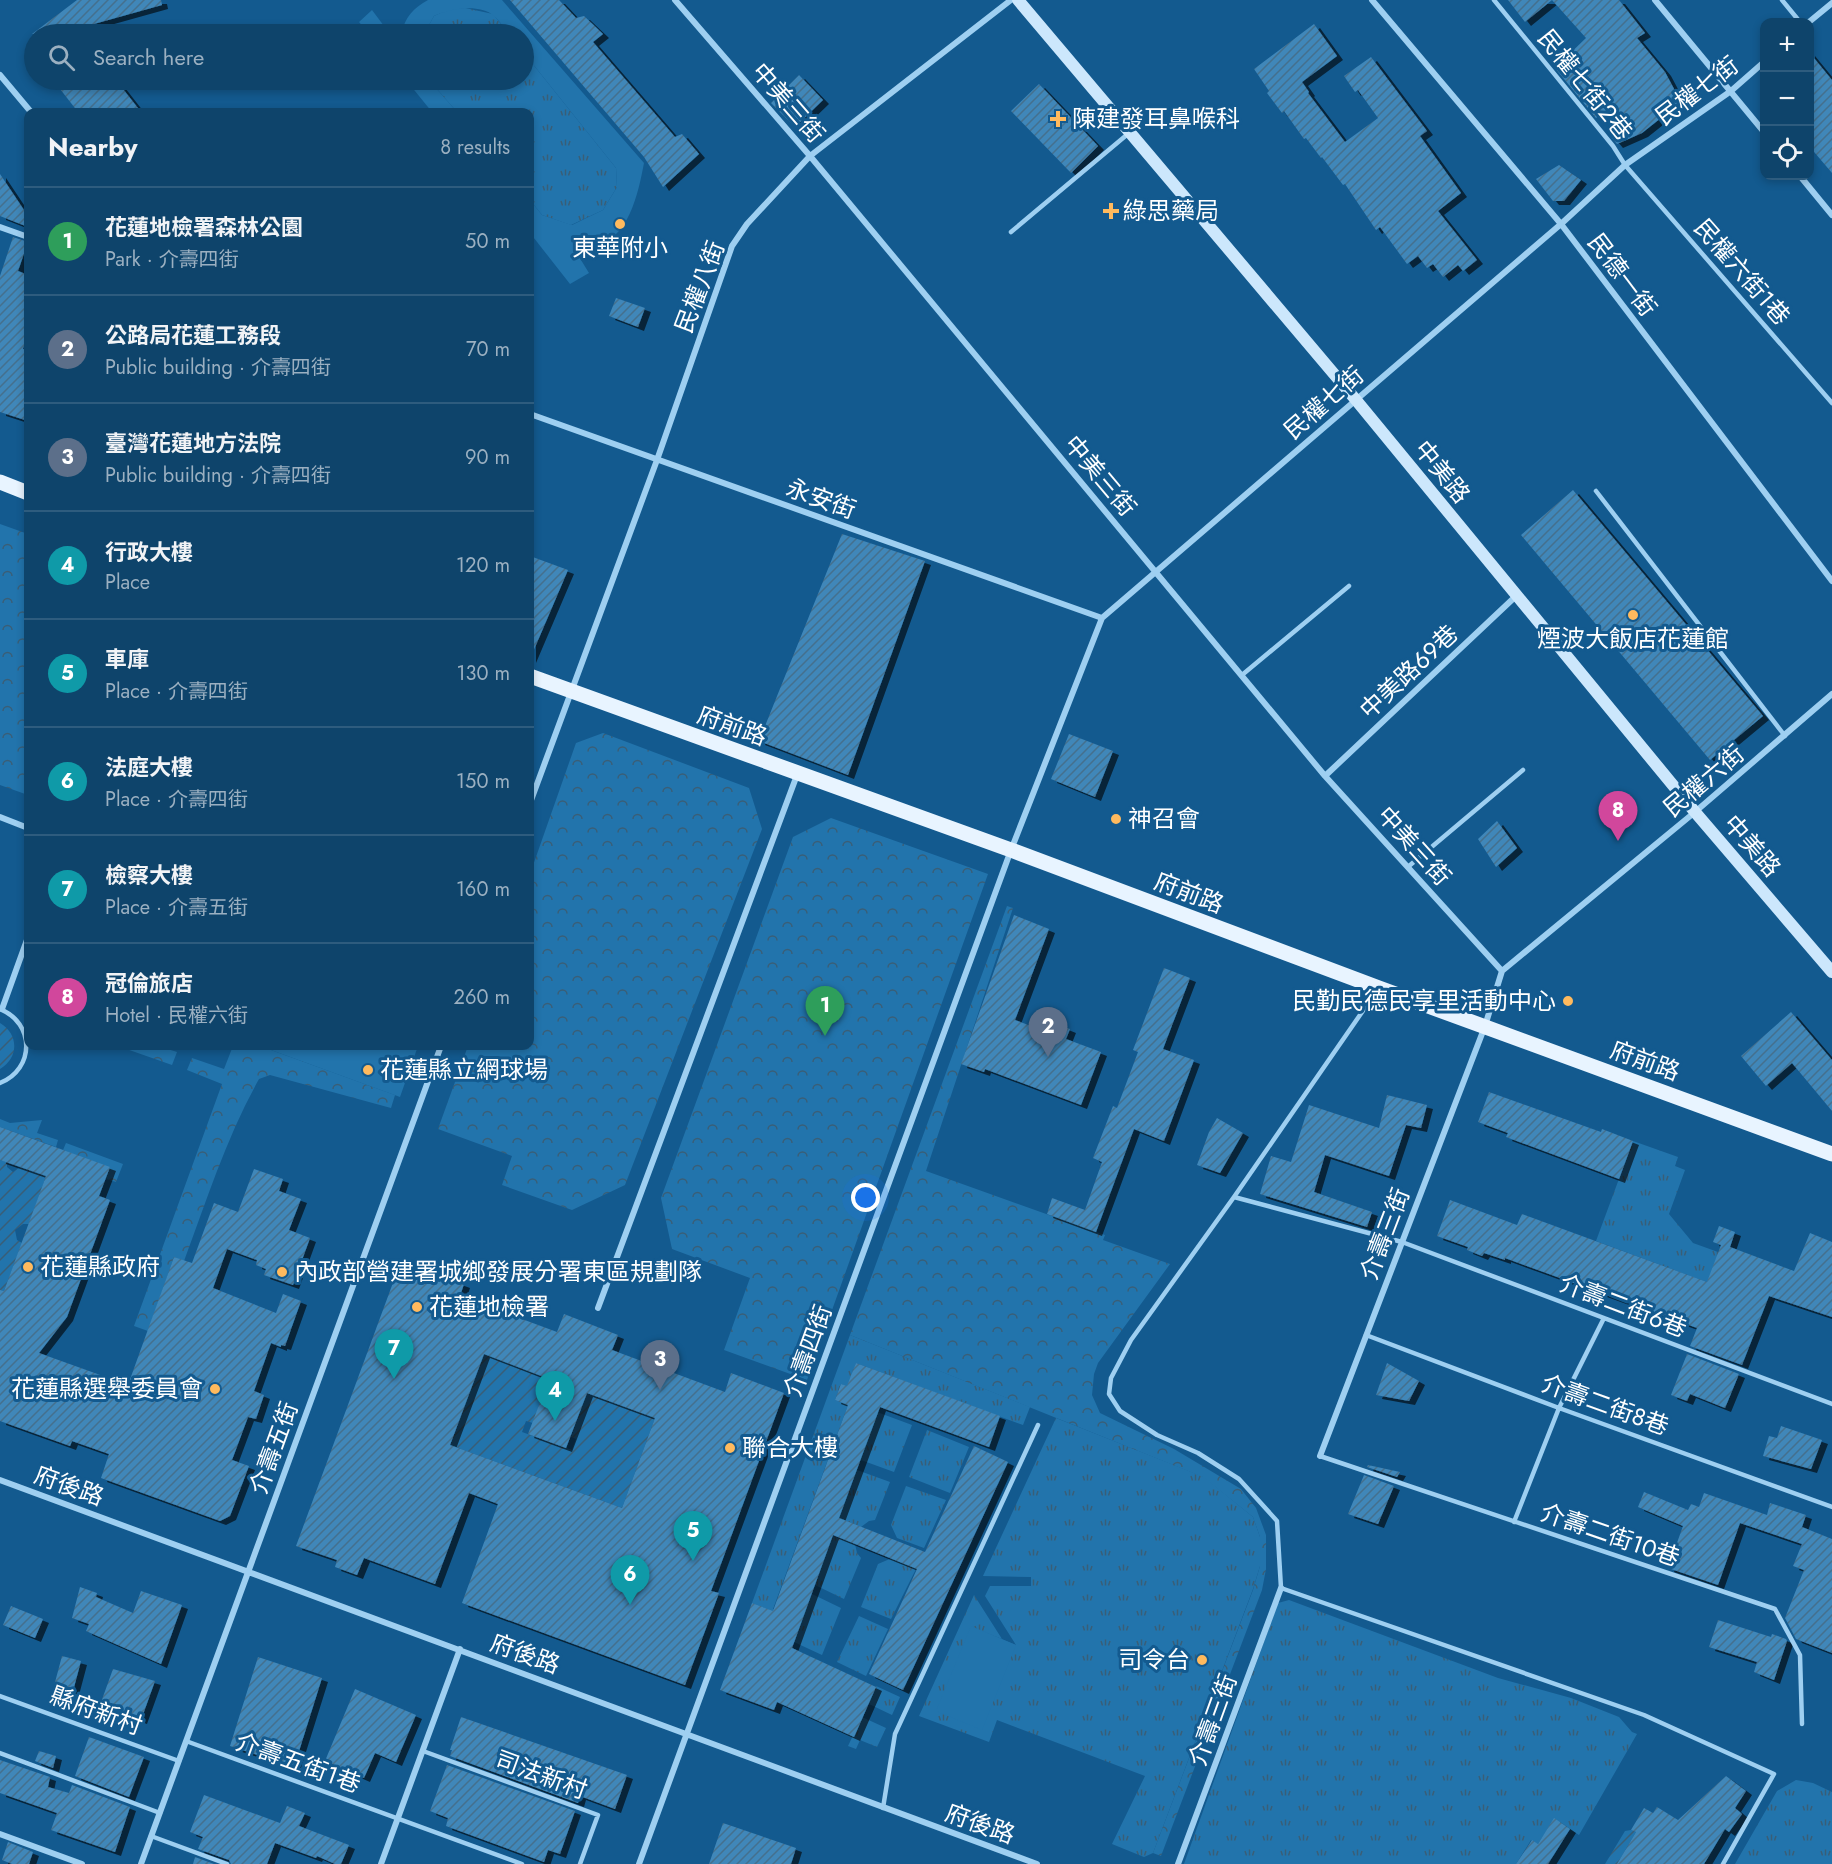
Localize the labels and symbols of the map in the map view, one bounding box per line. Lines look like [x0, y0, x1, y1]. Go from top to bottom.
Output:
street label: 民權七街2巷 [1530, 22, 1641, 148]
street label: 民權七街 [1648, 48, 1746, 133]
street label: 中美三街 [744, 55, 833, 150]
place label: 陳建發耳鼻喉科 [1072, 101, 1240, 136]
marker: 陳建發耳鼻喉科 [1049, 110, 1067, 128]
place label: 綠思藥局 [1123, 193, 1219, 228]
marker: 綠思藥局 [1104, 204, 1118, 218]
street label: 民權六街1巷 [1686, 211, 1798, 333]
marker: 東華附小 [613, 217, 627, 231]
street label: 民德一街 [1580, 226, 1665, 324]
place label: 東華附小 [572, 230, 668, 265]
street label: 民權八街 [666, 236, 733, 338]
street label: 民權七街 [1276, 358, 1371, 447]
street label: 中美三街 [1056, 428, 1145, 524]
street label: 中美路 [1406, 433, 1479, 511]
street label: 永安街 [781, 470, 861, 527]
marker: 煙波大飯店花蓮館 [1626, 608, 1640, 622]
street label: 中美路69巷 [1352, 617, 1466, 727]
place label: 煙波大飯店花蓮館 [1537, 621, 1729, 656]
street label: 府前路 [692, 697, 772, 754]
street label: 民權六街 [1656, 736, 1752, 825]
pin: 8 [1598, 792, 1638, 841]
street label: 中美三街 [1369, 798, 1459, 893]
place label: 神召會 [1128, 801, 1200, 836]
street label: 中美路 [1716, 807, 1789, 884]
marker: 神召會 [1109, 812, 1123, 826]
street label: 府前路 [1149, 863, 1229, 922]
place label: 民勤民德民享里活動中心 [1292, 983, 1556, 1018]
pin: 1 [806, 986, 844, 1036]
marker: 民勤民德民享里活動中心 [1561, 994, 1575, 1008]
pin: 2 [1028, 1008, 1068, 1057]
street label: 府前路 [1605, 1032, 1685, 1089]
place label: 花蓮縣立網球場 [380, 1052, 548, 1087]
marker: 花蓮縣立網球場 [361, 1063, 375, 1077]
your location [851, 1183, 880, 1212]
street label: 介壽三街 [1351, 1183, 1418, 1285]
place label: 花蓮縣政府 [40, 1249, 160, 1284]
place label: 內政部營建署城鄉發展分署東區規劃隊 [294, 1254, 702, 1289]
marker: 花蓮縣政府 [21, 1260, 35, 1274]
marker: 內政部營建署城鄉發展分署東區規劃隊 [275, 1265, 289, 1279]
street label: 介壽二街6巷 [1554, 1265, 1692, 1346]
place label: 花蓮地檢署 [429, 1289, 549, 1324]
marker: 花蓮地檢署 [410, 1300, 424, 1314]
street label: 介壽四街 [775, 1300, 840, 1402]
pin: 7 [374, 1330, 414, 1379]
pin: 3 [640, 1340, 680, 1390]
street label: 介壽二街8巷 [1537, 1365, 1674, 1444]
place label: 花蓮縣選舉委員會 [11, 1371, 203, 1406]
pin: 4 [536, 1372, 574, 1421]
marker: 花蓮縣選舉委員會 [208, 1382, 222, 1396]
street label: 介壽五街 [241, 1397, 306, 1499]
place label: 聯合大樓 [742, 1430, 838, 1465]
marker: 聯合大樓 [723, 1441, 737, 1455]
street label: 府後路 [29, 1457, 109, 1514]
street label: 介壽二街10巷 [1536, 1494, 1685, 1575]
pin: 5 [674, 1512, 712, 1561]
pin: 6 [610, 1556, 650, 1605]
street label: 府後路 [485, 1625, 565, 1682]
place label: 司令台 [1118, 1642, 1190, 1677]
marker: 司令台 [1195, 1653, 1209, 1667]
street label: 介壽三街 [1180, 1669, 1245, 1771]
street label: 縣府新村 [45, 1678, 147, 1743]
street label: 介壽五街1巷 [231, 1724, 366, 1801]
street label: 司法新村 [490, 1742, 592, 1807]
street label: 府後路 [940, 1795, 1020, 1852]

